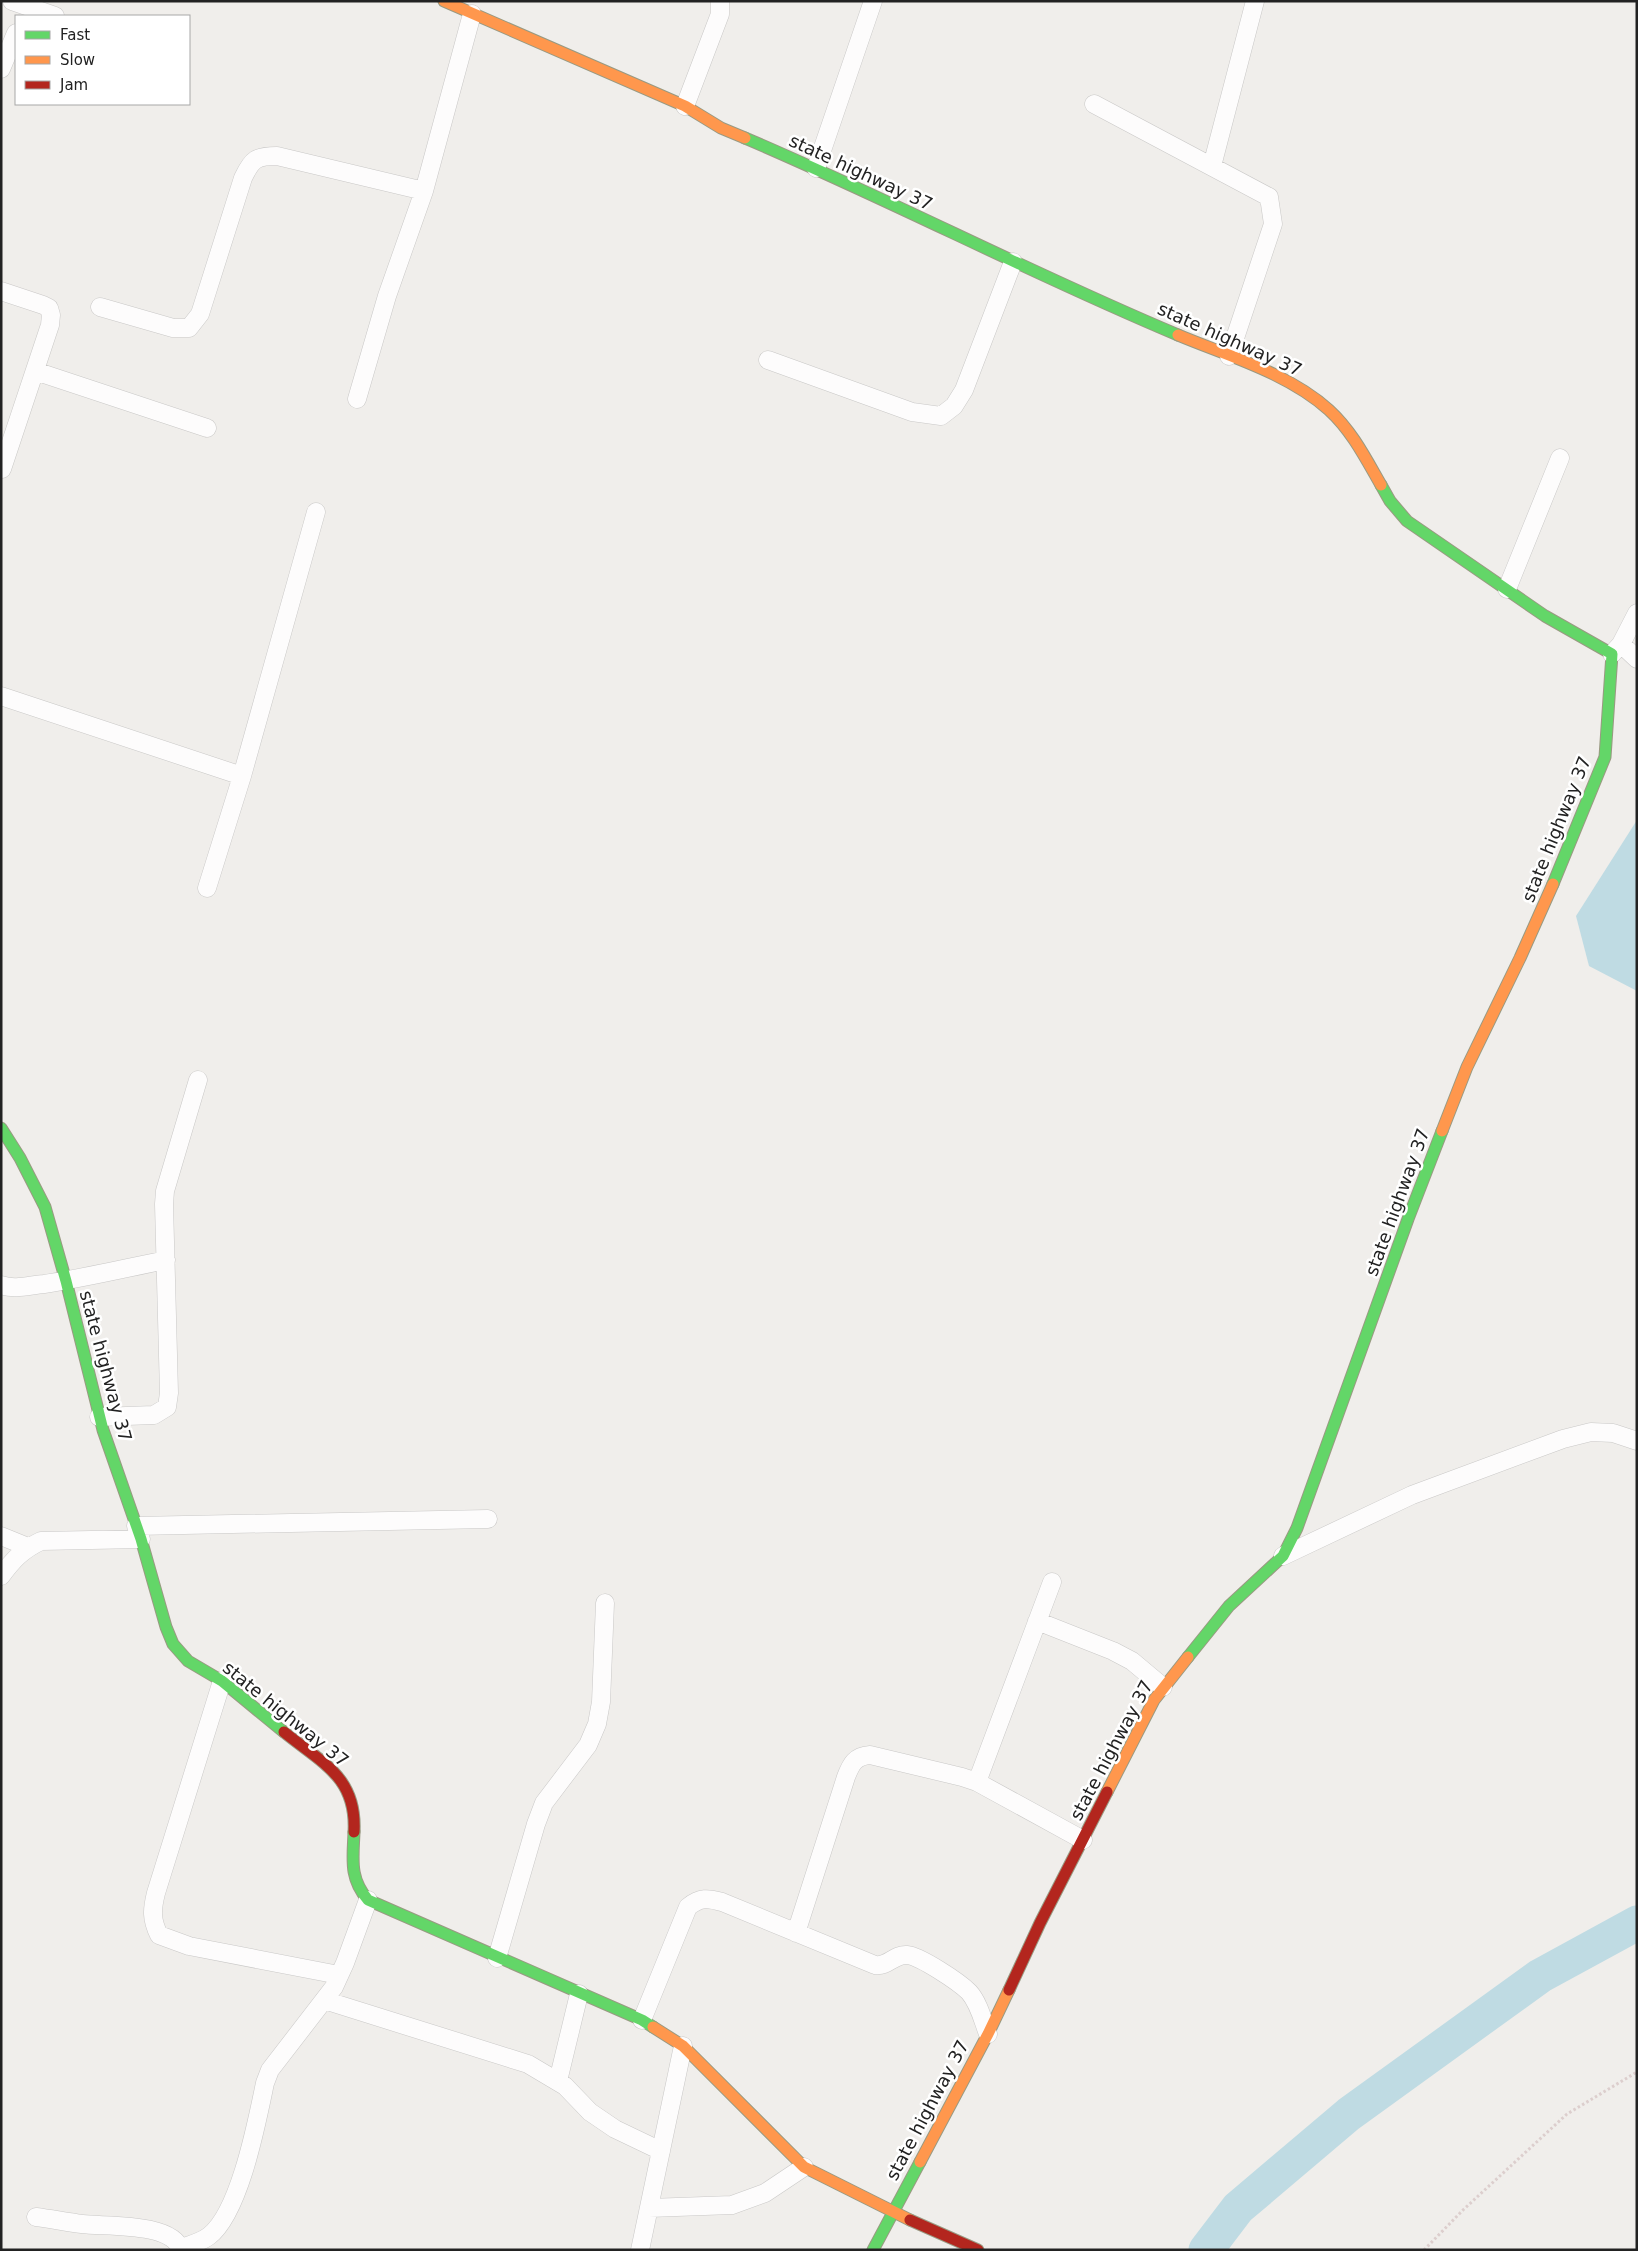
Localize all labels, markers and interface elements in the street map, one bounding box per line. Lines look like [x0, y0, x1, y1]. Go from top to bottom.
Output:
legend [15, 15, 190, 105]
text: Fast [60, 26, 90, 44]
text: Slow [60, 51, 95, 69]
text: Jam [59, 76, 88, 94]
street label: state highway 37 [786, 130, 936, 214]
street label: state highway 37 [1155, 298, 1305, 380]
street label: state highway 37 [1517, 753, 1595, 905]
street label: state highway 37 [1361, 1125, 1433, 1279]
street label: state highway 37 [76, 1288, 136, 1444]
street label: state highway 37 [219, 1657, 353, 1771]
street label: state highway 37 [1065, 1676, 1157, 1824]
street label: state highway 37 [881, 2036, 973, 2184]

